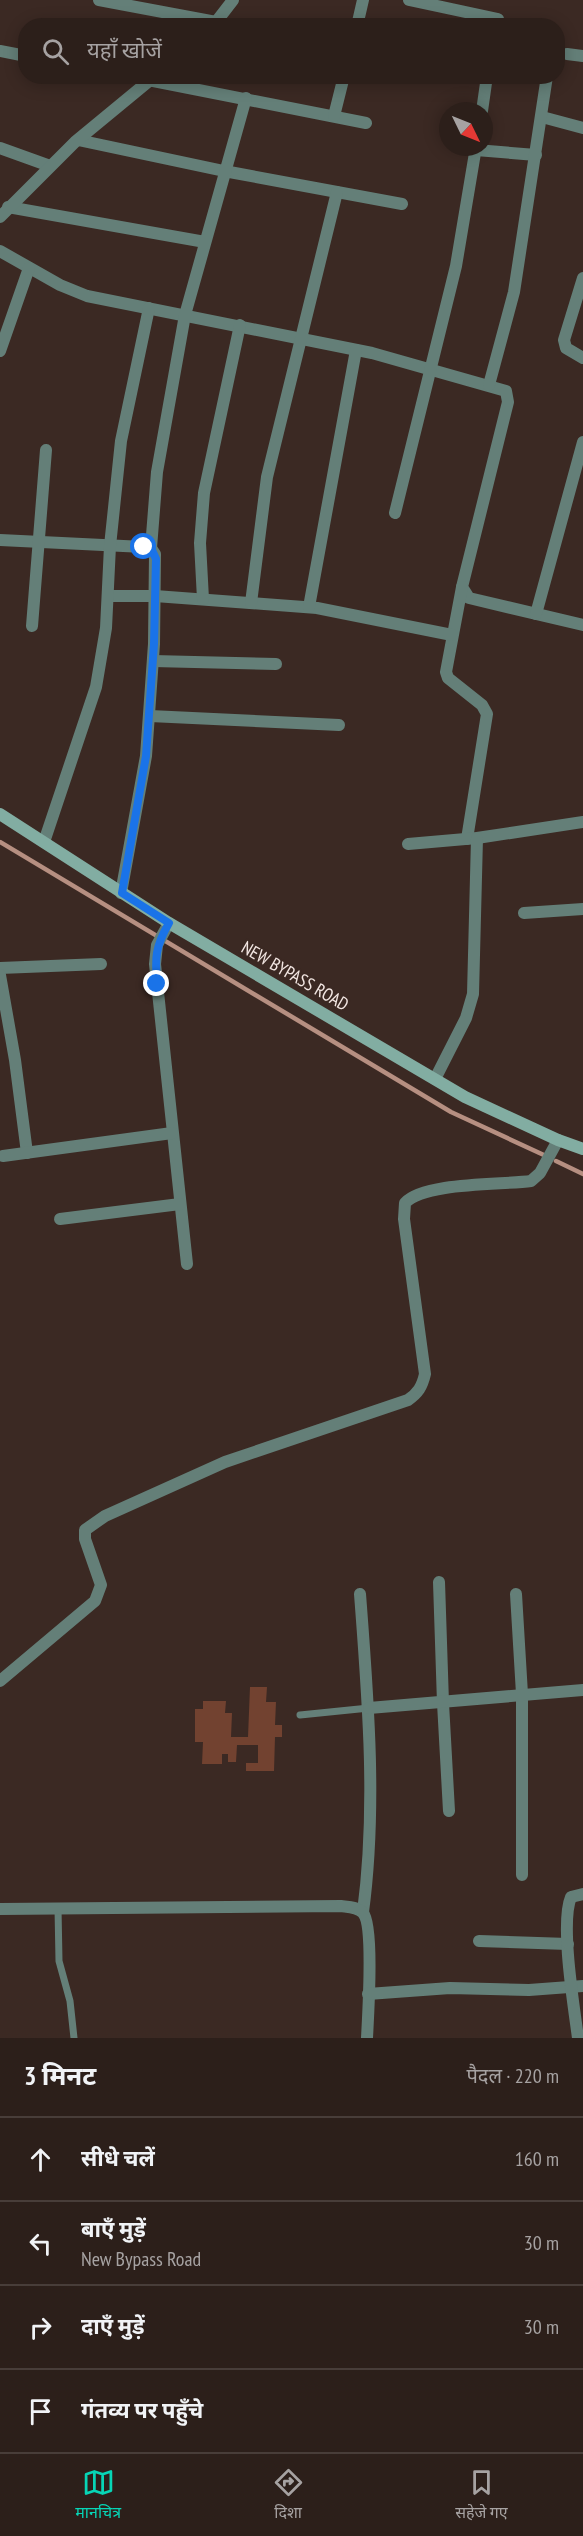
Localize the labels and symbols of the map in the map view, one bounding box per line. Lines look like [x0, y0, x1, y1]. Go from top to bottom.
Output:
north arrow [439, 102, 493, 156]
route start [130, 533, 156, 559]
street label: NEW BYPASS ROAD [237, 936, 353, 1016]
route end [143, 970, 169, 996]

